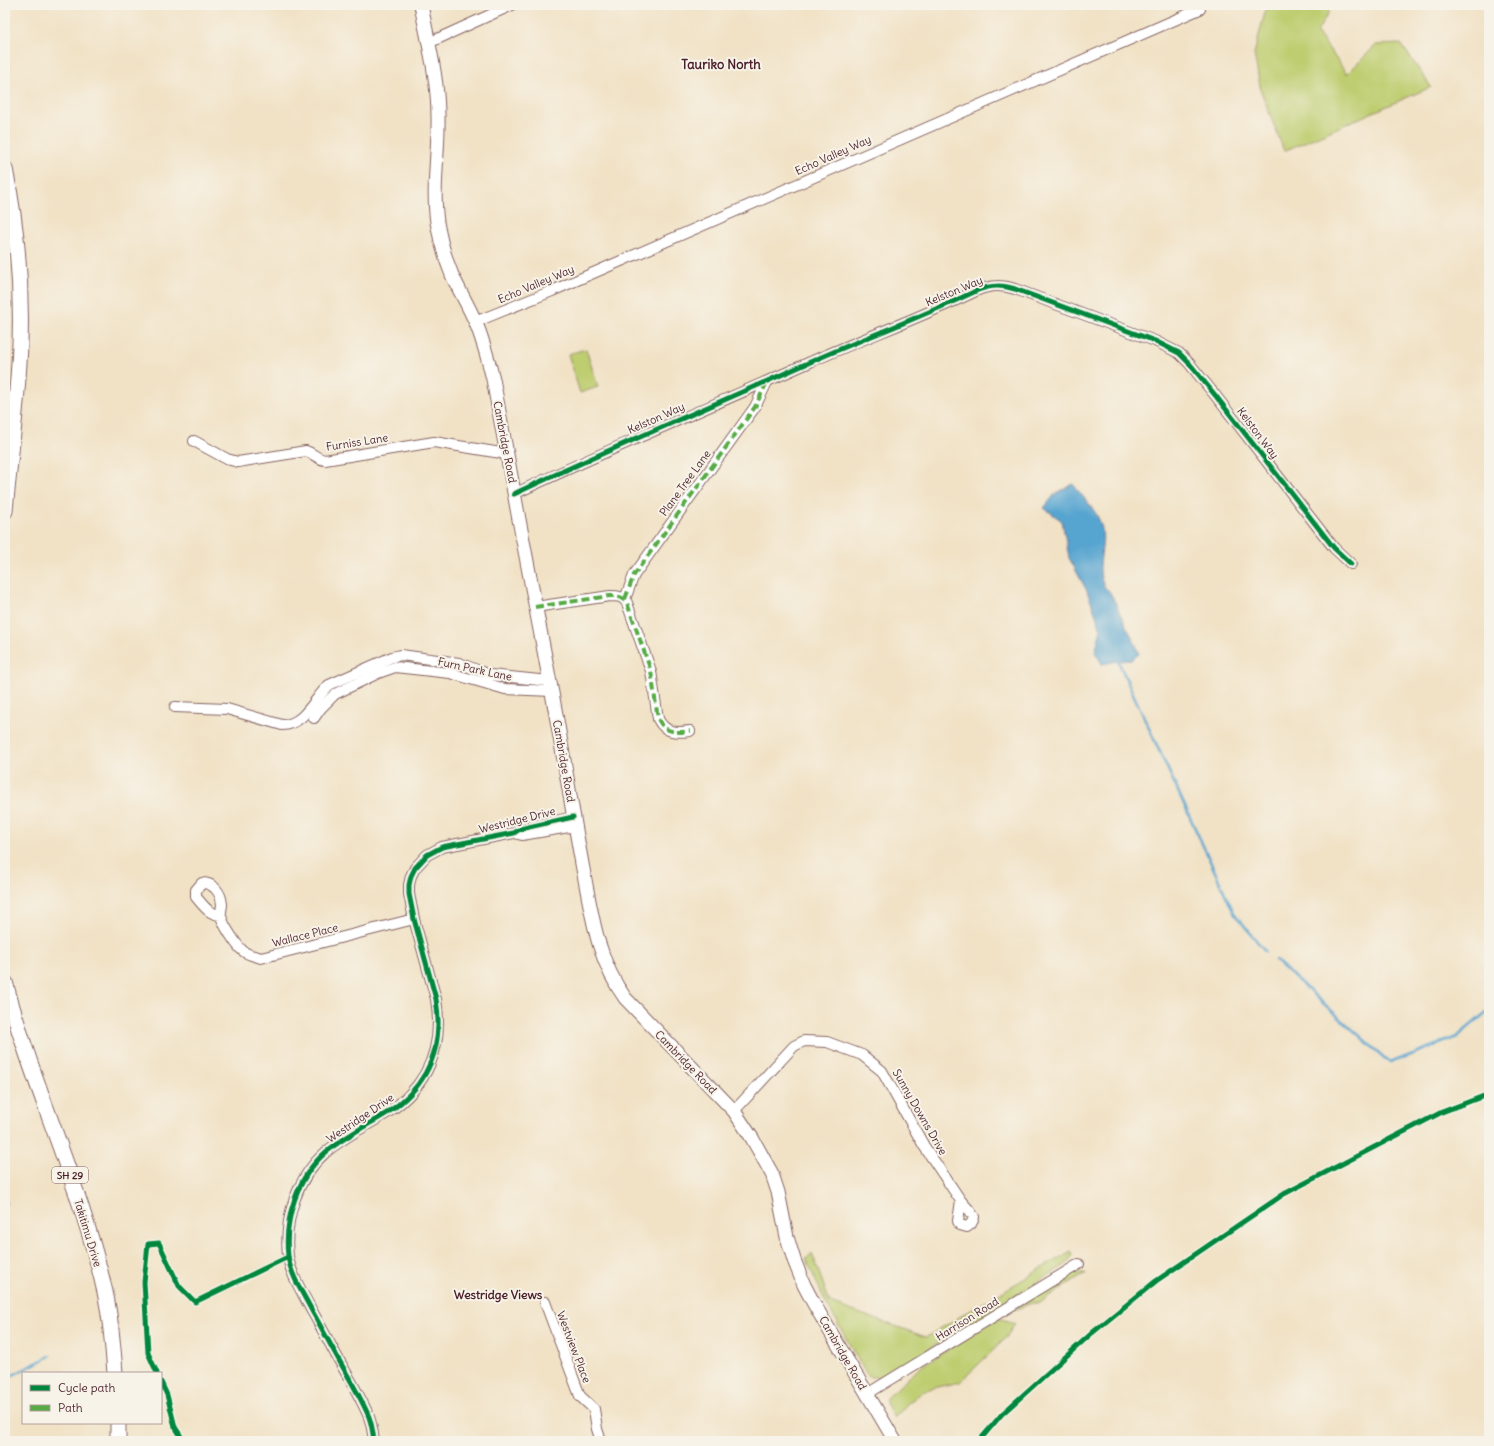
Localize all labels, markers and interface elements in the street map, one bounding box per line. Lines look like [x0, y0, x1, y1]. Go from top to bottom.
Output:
district label: Tauriko North [681, 56, 761, 73]
street label: Echo Valley Way [793, 132, 873, 178]
street label: Echo Valley Way [496, 262, 576, 306]
street label: Kelston Way [923, 273, 985, 309]
street label: Kelston Way [625, 399, 687, 437]
street label: Cambridge Road [490, 400, 520, 485]
street label: Kelston Way [1234, 404, 1282, 462]
street label: Furniss Lane [325, 430, 389, 454]
street label: Plane Tree Lane [656, 447, 714, 519]
street label: Furn Park Lane [437, 654, 513, 684]
street label: Cambridge Road [550, 719, 578, 804]
street label: Westridge Drive [477, 804, 557, 836]
street label: Wallace Place [270, 920, 340, 950]
street label: Cambridge Road [652, 1027, 720, 1097]
street label: Sunny Downs Drive [890, 1067, 950, 1157]
street label: Westridge Drive [324, 1090, 396, 1146]
road number: SH 29 [52, 1167, 88, 1183]
street label: Takitimu Drive [71, 1197, 105, 1269]
district label: Westridge Views [454, 1287, 543, 1303]
street label: Harrison Road [933, 1294, 1002, 1344]
street label: Westview Place [554, 1309, 594, 1385]
street label: Cambridge Road [816, 1314, 870, 1393]
legend [22, 1372, 162, 1424]
text: Cycle path [58, 1380, 115, 1395]
text: Path [58, 1400, 83, 1415]

